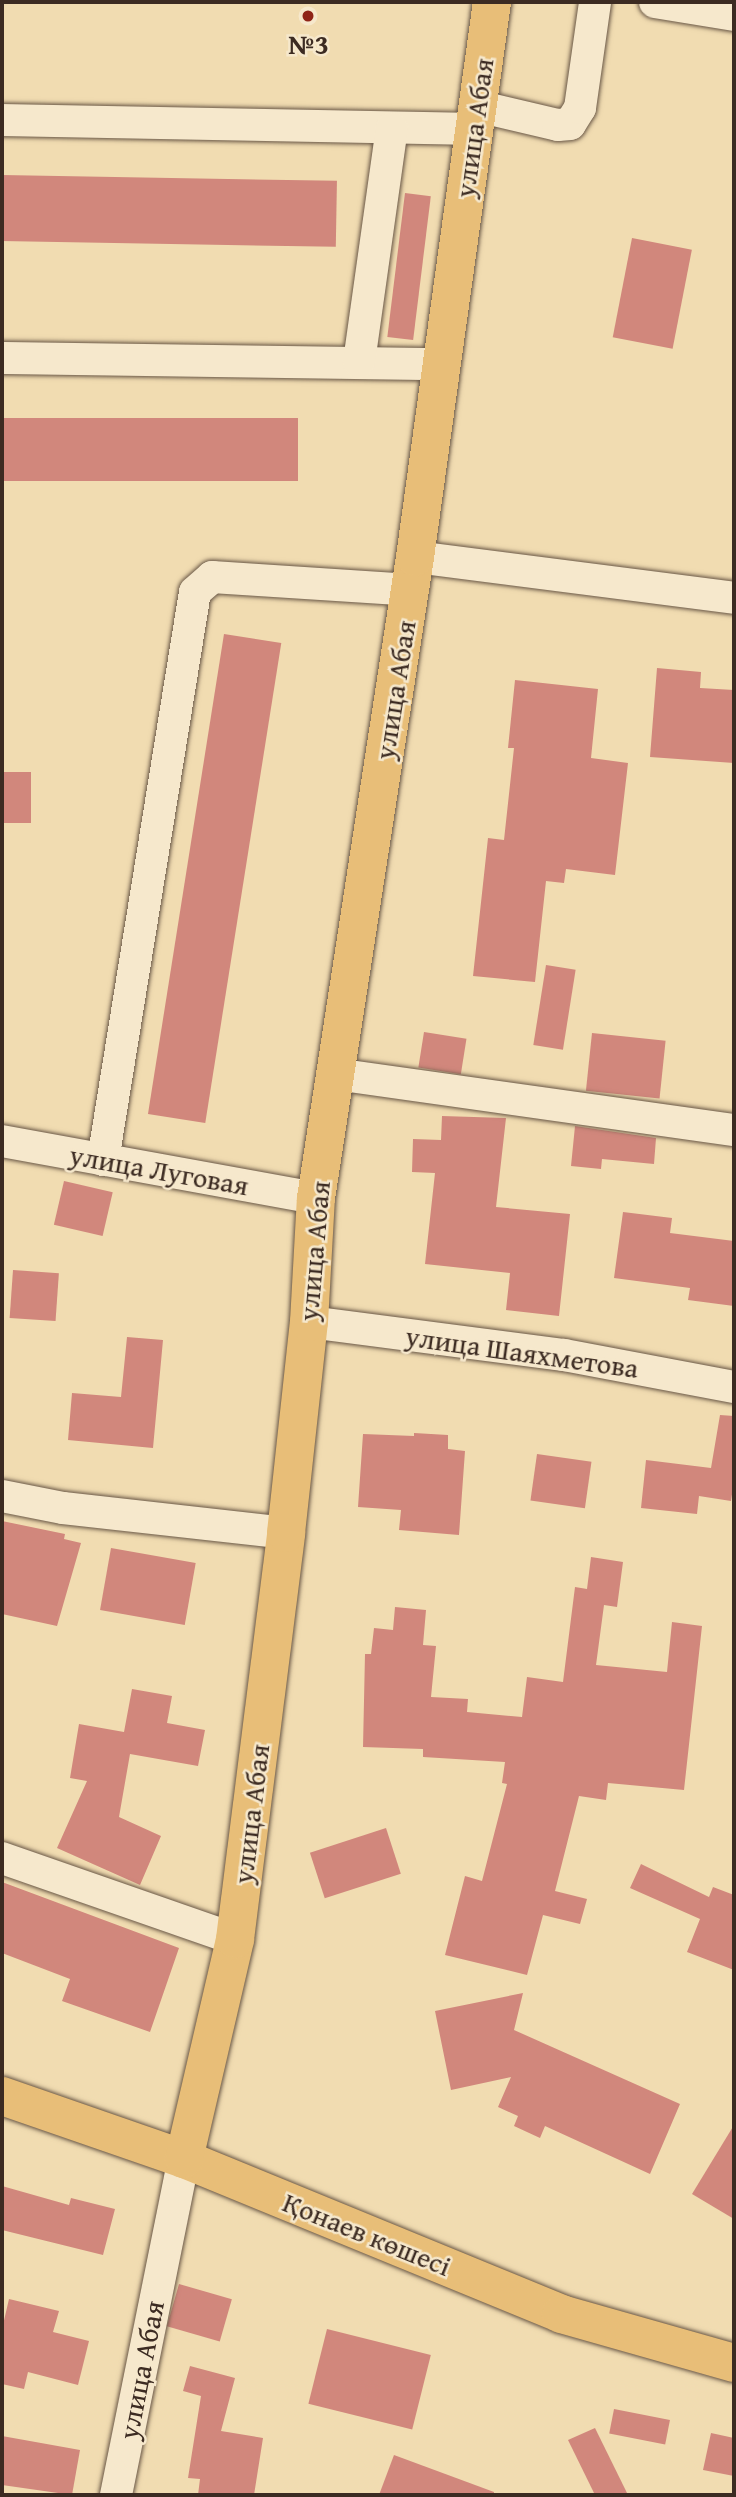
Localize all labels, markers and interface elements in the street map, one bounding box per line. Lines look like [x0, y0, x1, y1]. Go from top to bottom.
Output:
marker: №3 [300, 8, 316, 24]
place label: №3 [287, 27, 329, 61]
street label: улица Абая [448, 56, 500, 200]
street label: улица Абая [367, 618, 423, 762]
street label: улица Луговая [67, 1138, 251, 1202]
street label: улица Абая [291, 1180, 337, 1322]
street label: улица Шаяхметова [403, 1319, 641, 1385]
street label: улица Абая [226, 1742, 276, 1886]
street label: Қонаев көшесі [278, 2185, 456, 2283]
street label: улица Абая [111, 2298, 171, 2442]

